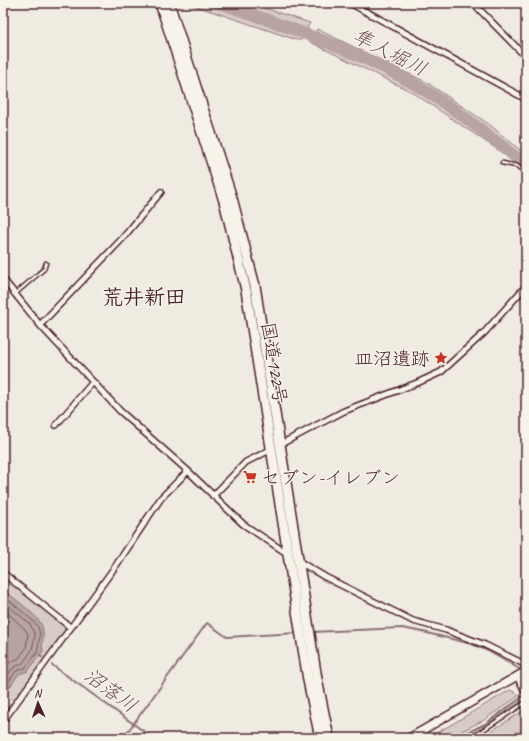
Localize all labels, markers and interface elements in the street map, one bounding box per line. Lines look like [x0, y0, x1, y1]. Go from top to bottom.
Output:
water label: 隼人堀川 [348, 23, 431, 82]
district label: 荒井新田 [102, 284, 186, 310]
street label: 国道122号 [256, 320, 292, 406]
place label: 皿沼遺跡 [354, 347, 430, 371]
place icon: 皿沼遺跡 [433, 350, 449, 366]
place label: セブン-イレブン [261, 466, 400, 490]
supermarket icon: セブン-イレブン [242, 469, 258, 485]
water label: 沼落川 [79, 663, 142, 718]
north arrow [18, 683, 58, 723]
text: N [34, 686, 43, 700]

